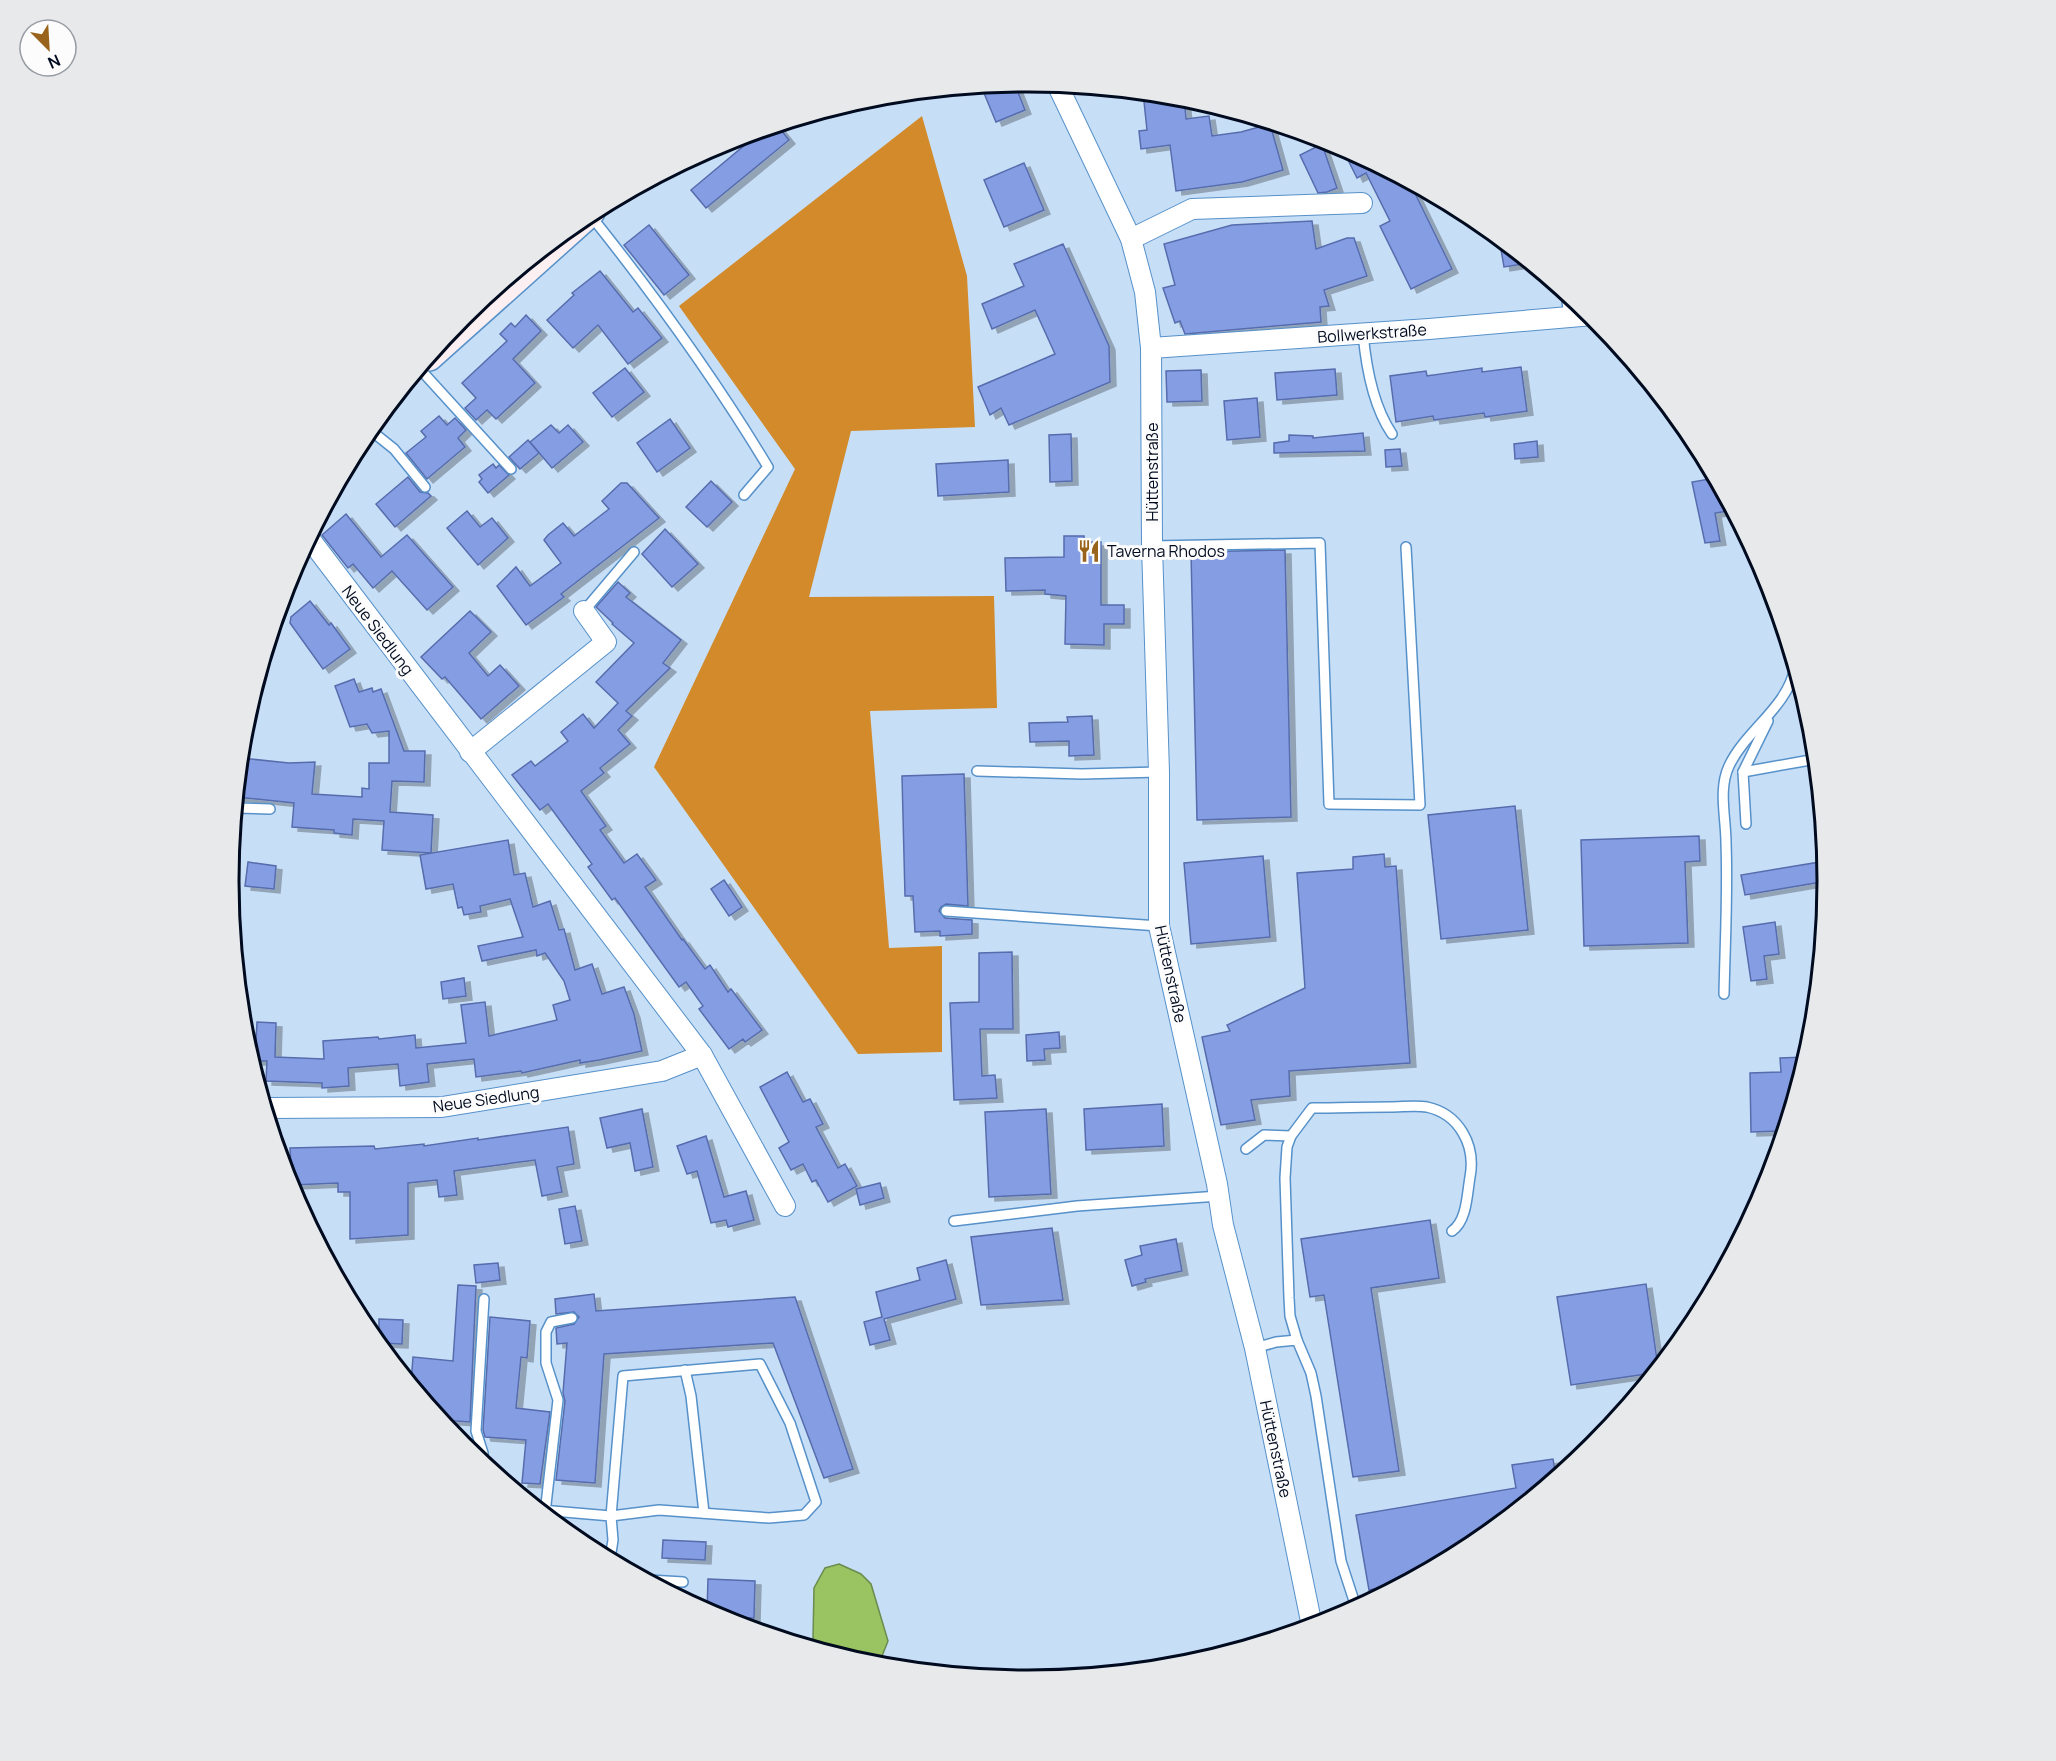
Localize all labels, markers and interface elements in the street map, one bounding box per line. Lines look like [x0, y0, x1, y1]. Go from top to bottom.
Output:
north arrow [18, 18, 78, 78]
text: N [44, 49, 64, 74]
street label: Bollwerkstraße [1317, 318, 1427, 348]
street label: Hüttenstraße [1141, 422, 1163, 522]
restaurant icon: Taverna Rhodos [1076, 538, 1102, 564]
place label: Taverna Rhodos [1107, 540, 1225, 562]
street label: Neue Siedlung [337, 581, 419, 679]
street label: Hüttenstraße [1150, 923, 1192, 1025]
street label: Neue Siedlung [431, 1081, 541, 1117]
street label: Hüttenstraße [1255, 1398, 1297, 1500]

